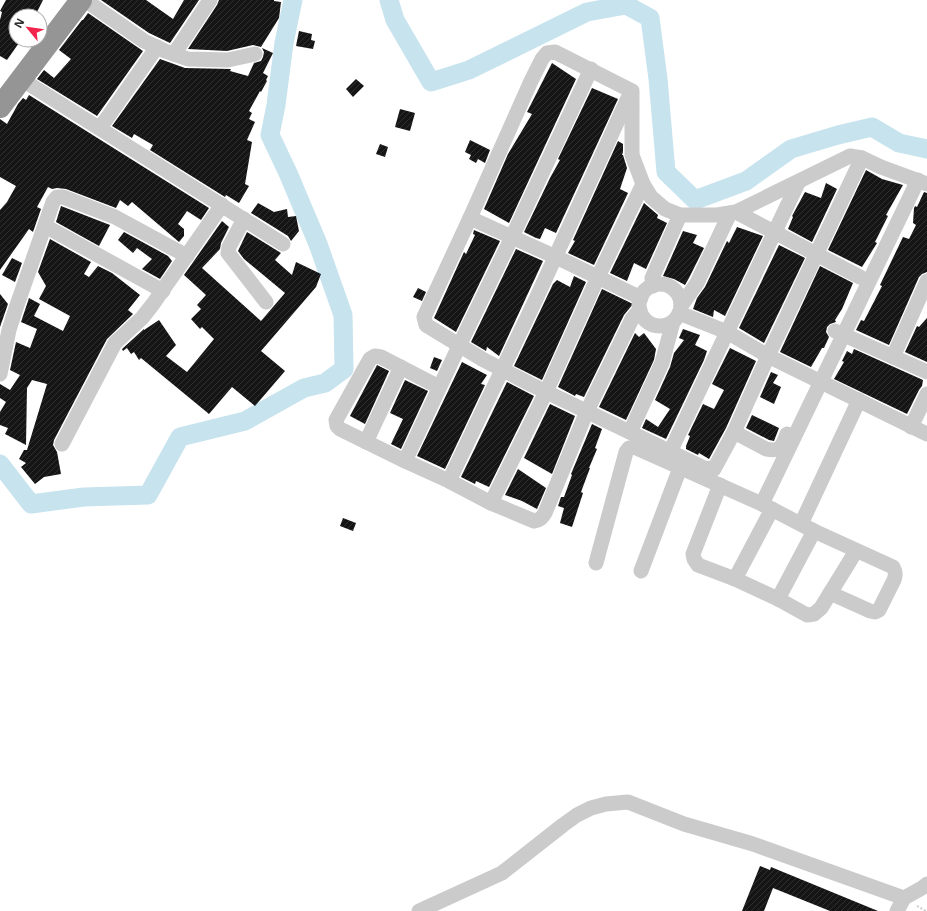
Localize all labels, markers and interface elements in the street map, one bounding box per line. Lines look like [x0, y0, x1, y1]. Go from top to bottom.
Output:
north arrow [8, 8, 48, 48]
text: N [10, 15, 28, 30]

